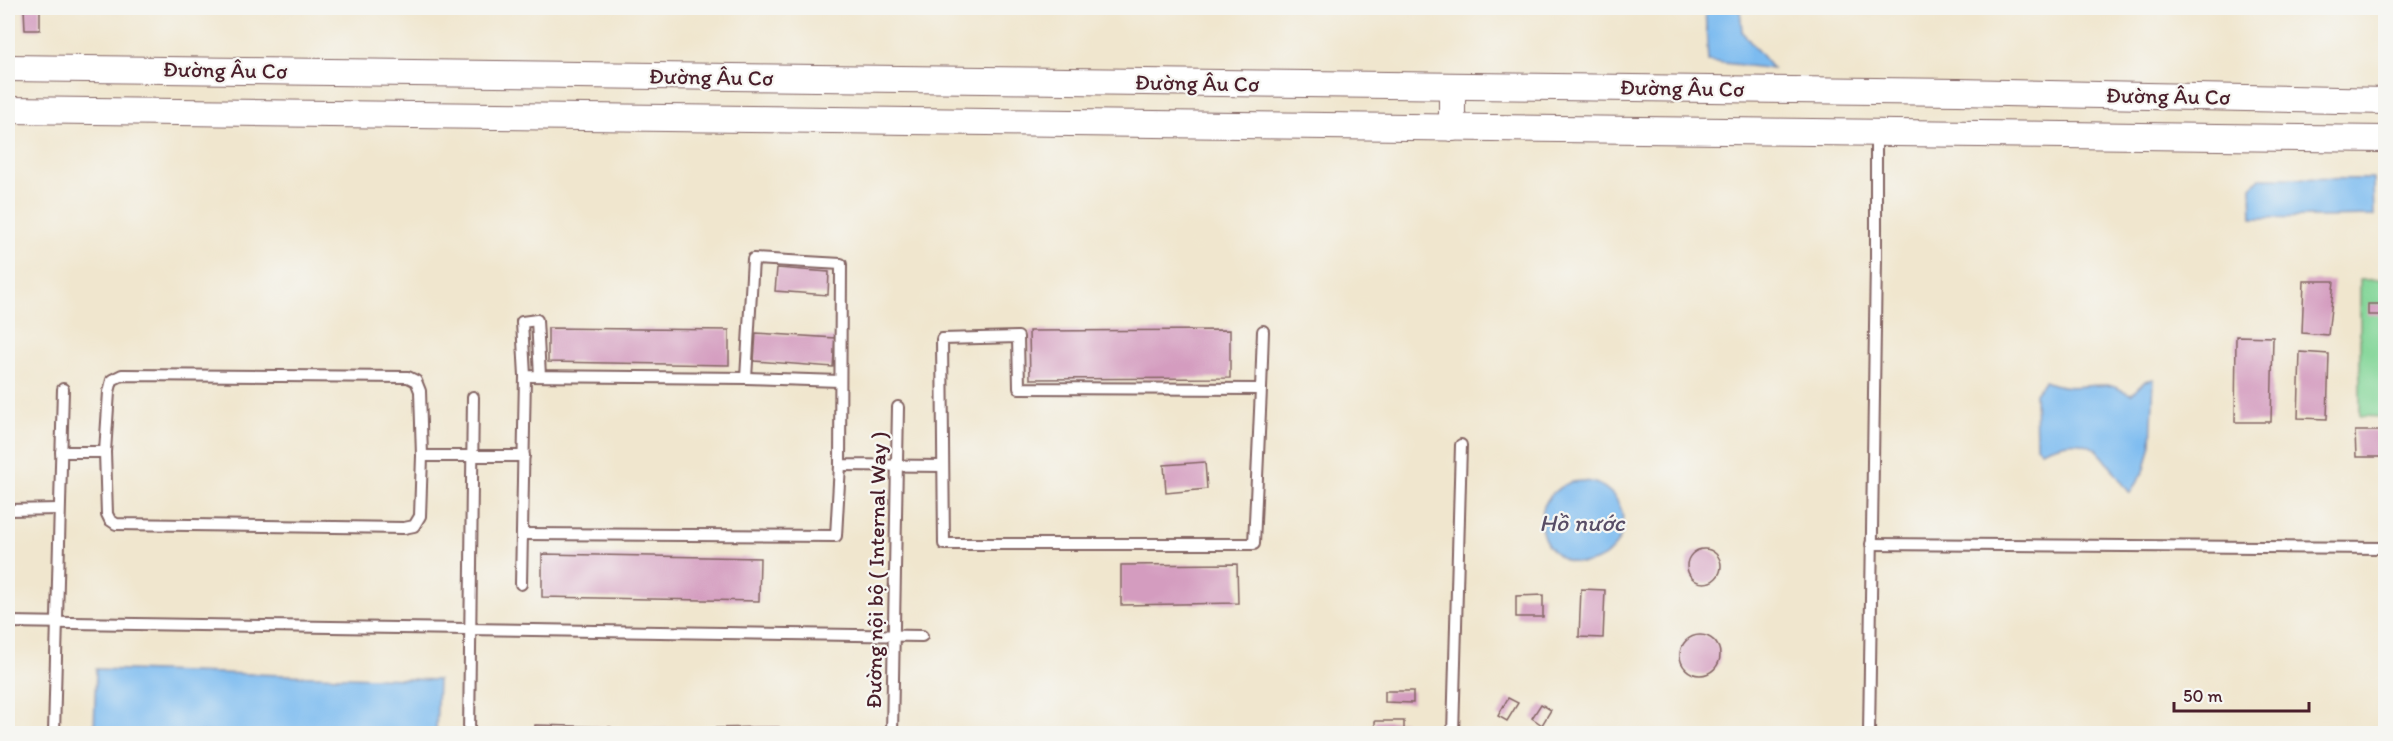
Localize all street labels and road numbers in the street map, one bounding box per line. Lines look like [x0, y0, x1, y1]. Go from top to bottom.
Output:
street label: Đường Âu Cơ [163, 55, 288, 85]
street label: Đường Âu Cơ [649, 62, 774, 92]
street label: Đường Âu Cơ [1135, 68, 1260, 98]
street label: Đường Âu Cơ [1620, 73, 1745, 103]
street label: Đường Âu Cơ [2106, 81, 2231, 111]
street label: Đường nội bộ ( Internal Way ) [860, 431, 892, 709]

